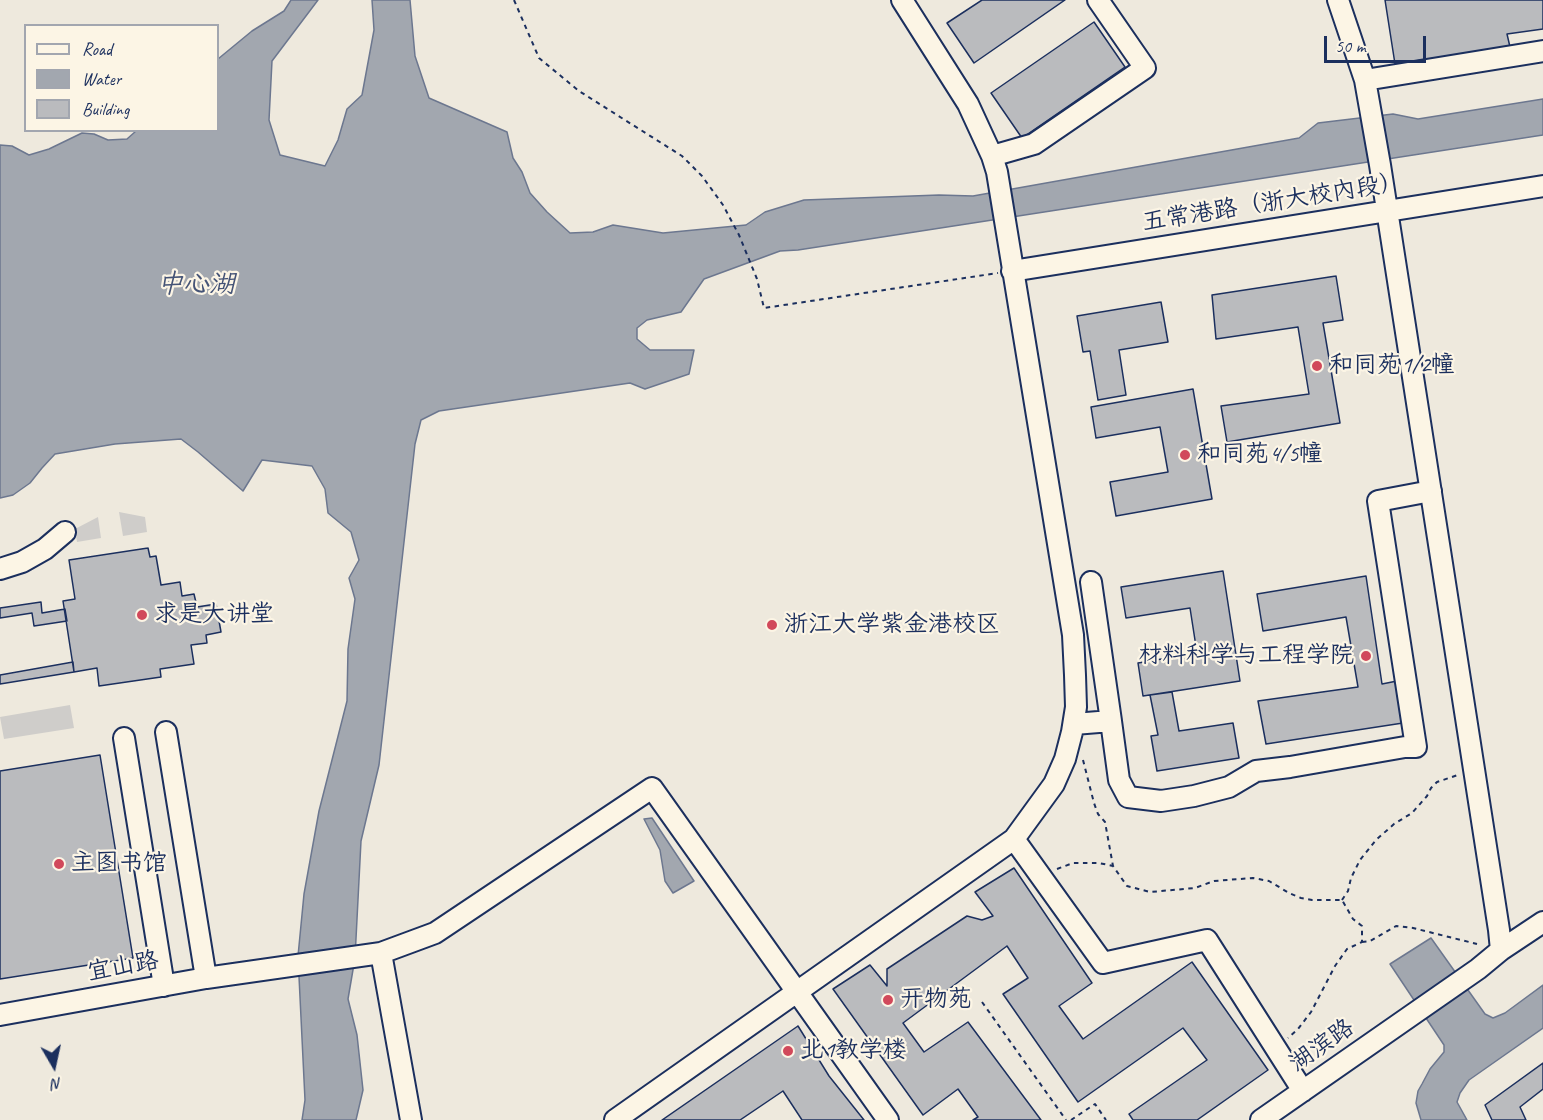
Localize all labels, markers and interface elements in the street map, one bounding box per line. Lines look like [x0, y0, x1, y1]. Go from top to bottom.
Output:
legend [24, 24, 219, 132]
scale bar [1327, 24, 1429, 62]
text: 50 m [1335, 35, 1366, 57]
text: Road [82, 38, 112, 60]
text: Water [82, 68, 121, 90]
text: Building [82, 98, 129, 120]
street label: 五常港路（浙大校内段） [1140, 168, 1406, 238]
water label: 中心湖 [157, 269, 235, 301]
place label: 和同苑1/2幢 [1329, 352, 1455, 380]
marker: 和同苑1/2幢 [1310, 359, 1324, 373]
place label: 和同苑4/5幢 [1197, 441, 1323, 469]
marker: 和同苑4/5幢 [1178, 448, 1192, 462]
place label: 求是大讲堂 [154, 601, 274, 629]
marker: 求是大讲堂 [135, 608, 149, 622]
place label: 浙江大学紫金港校区 [784, 611, 1000, 639]
marker: 浙江大学紫金港校区 [765, 618, 779, 632]
place label: 材料科学与工程学院 [1138, 642, 1354, 670]
marker: 材料科学与工程学院 [1359, 649, 1373, 663]
place label: 主图书馆 [71, 850, 167, 878]
marker: 主图书馆 [52, 857, 66, 871]
street label: 宜山路 [85, 947, 161, 987]
place label: 开物苑 [900, 986, 972, 1014]
marker: 开物苑 [881, 993, 895, 1007]
street label: 湖滨路 [1284, 1014, 1360, 1078]
north arrow [24, 1036, 84, 1096]
place label: 北1教学楼 [800, 1037, 907, 1065]
marker: 北1教学楼 [781, 1044, 795, 1058]
text: N [50, 1073, 63, 1094]

